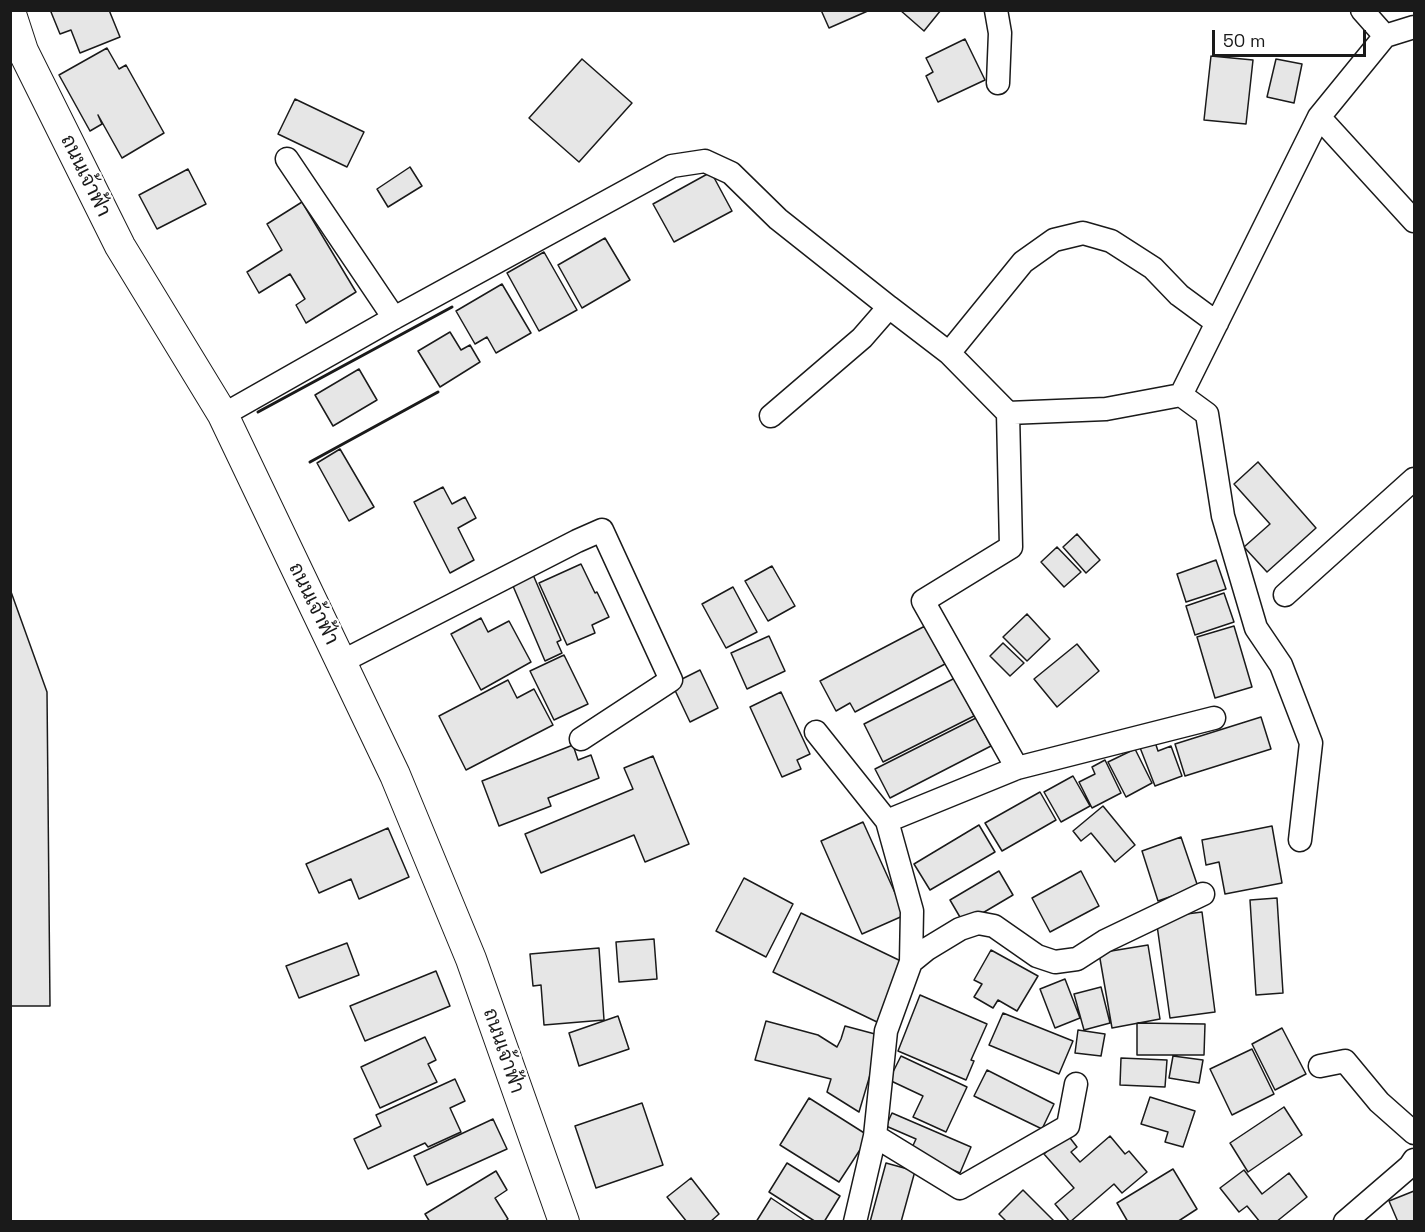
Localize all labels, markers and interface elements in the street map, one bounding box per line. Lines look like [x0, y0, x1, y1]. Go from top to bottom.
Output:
scale bar [1215, 18, 1370, 56]
text: 50 m [1223, 29, 1265, 52]
street label: ถนนเจ้าฟ้า [55, 131, 115, 221]
street label: ถนนเจ้าฟ้า [283, 559, 343, 649]
street label: ถนนเจ้าฟ้า [477, 1005, 529, 1097]

